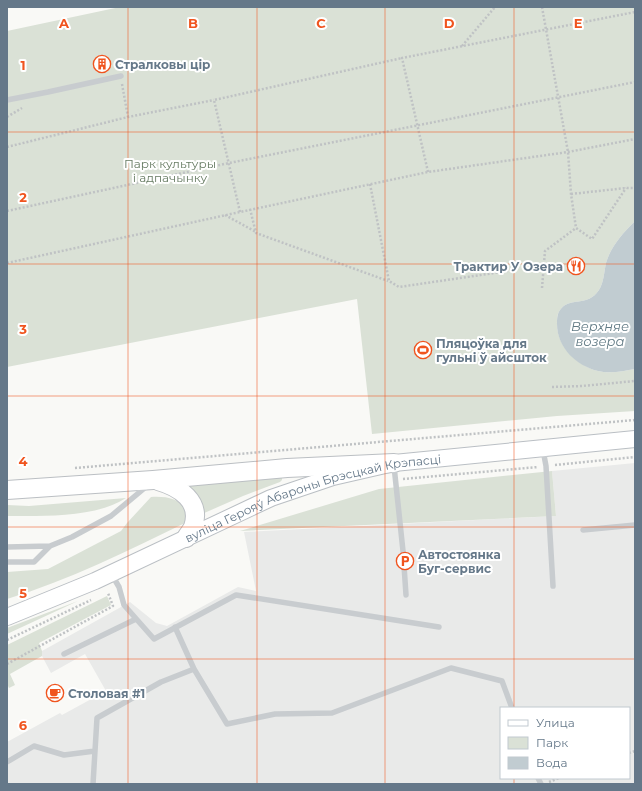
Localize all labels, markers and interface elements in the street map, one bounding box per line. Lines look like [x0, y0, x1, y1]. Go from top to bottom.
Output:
text: A [58, 15, 70, 31]
text: B [188, 15, 198, 31]
text: C [316, 15, 326, 31]
text: D [444, 15, 455, 31]
text: E [574, 15, 583, 31]
building icon: Стралковы цір [92, 54, 112, 74]
text: 1 [20, 57, 26, 73]
place label: Стралковы цір [115, 57, 210, 72]
park label: Парк культуры і адпачынку [124, 156, 216, 185]
text: 2 [19, 189, 27, 205]
restaurant icon: Трактир У Озера [566, 256, 586, 276]
place label: Трактир У Озера [454, 259, 563, 274]
water label: Верхняе возера [571, 318, 629, 349]
text: 3 [18, 321, 27, 337]
place label: Пляцоўка для гульні ў айсшток [436, 336, 547, 365]
sports icon: Пляцоўка для гульні ў айсшток [413, 340, 433, 360]
street label: вуліца Герояў Абароны Брэсцкай Крэпасці [182, 451, 442, 545]
text: 4 [19, 453, 28, 469]
place label: Автостоянка Буг-сервис [418, 547, 501, 576]
parking icon: Автостоянка Буг-сервис [395, 551, 415, 571]
text: 5 [19, 585, 27, 601]
cafe icon: Столовая #1 [45, 683, 65, 703]
place label: Столовая #1 [68, 686, 145, 701]
legend [500, 707, 630, 779]
text: Улица [536, 715, 575, 730]
text: 6 [19, 717, 28, 733]
text: Парк [536, 735, 568, 750]
text: Вода [536, 755, 567, 770]

